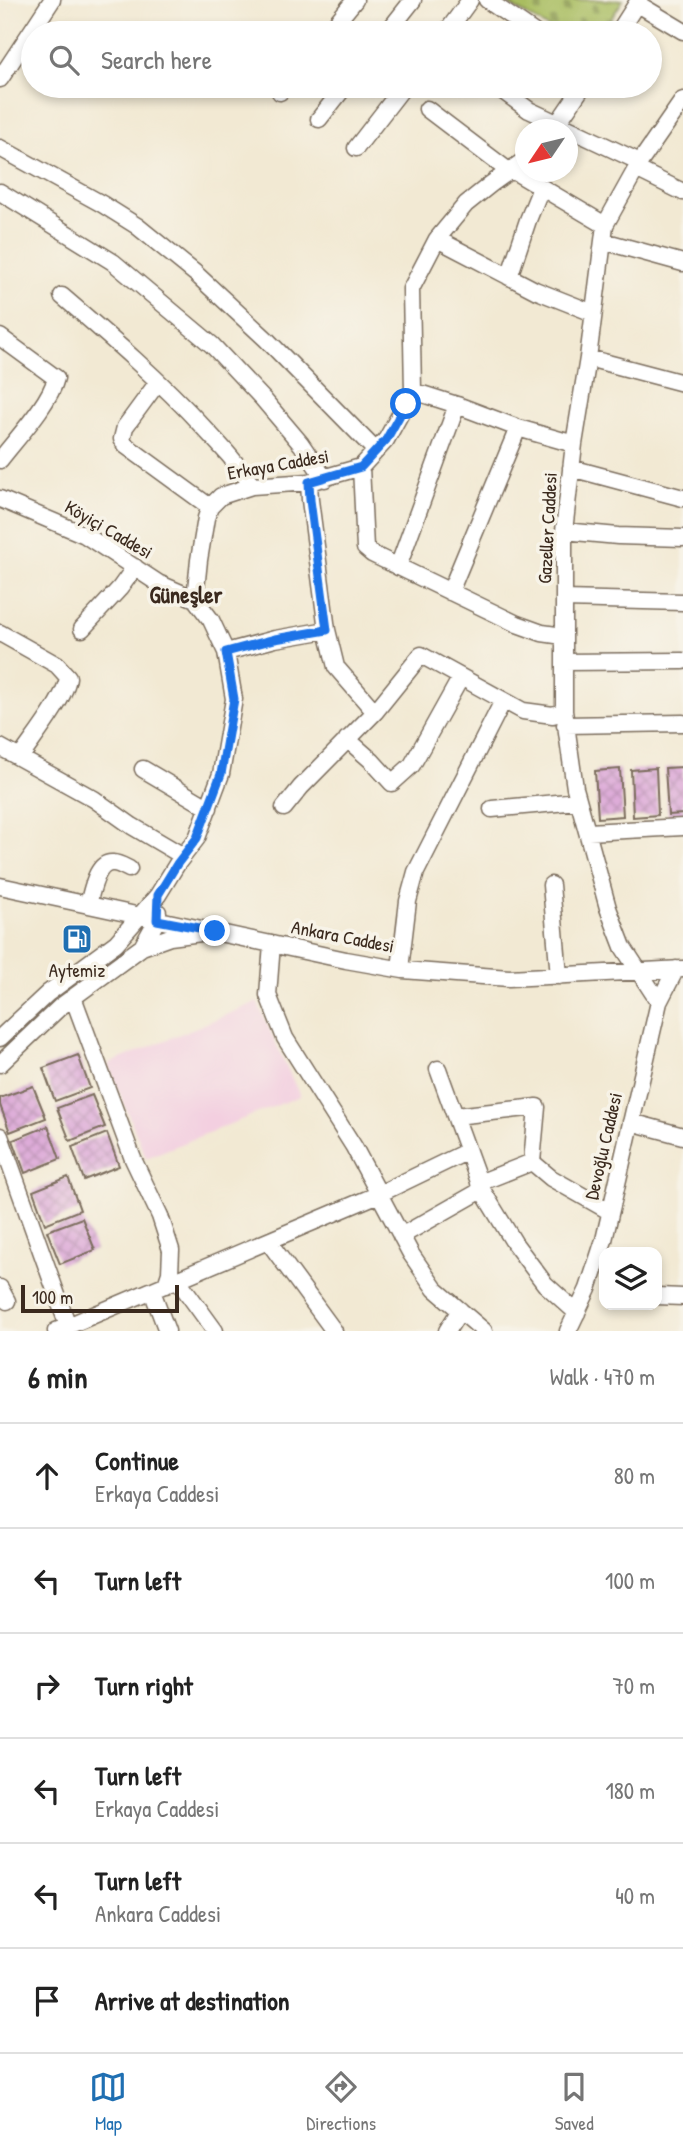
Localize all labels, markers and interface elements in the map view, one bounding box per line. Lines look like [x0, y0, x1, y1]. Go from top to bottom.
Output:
search box [21, 21, 662, 98]
icon: search [45, 41, 83, 79]
text: Search here [101, 42, 212, 77]
north arrow [515, 119, 578, 182]
route start [390, 388, 421, 419]
street label: Erkaya Caddesi [225, 442, 331, 486]
street label: Gazeller Caddesi [531, 472, 563, 584]
street label: Köyiçi Caddesi [60, 493, 158, 565]
district label: Güneşler [150, 579, 223, 610]
street label: Ankara Caddesi [289, 913, 397, 959]
route end [199, 915, 230, 946]
fuel station icon: Aytemiz [60, 922, 94, 956]
place label: Aytemiz [49, 957, 105, 983]
street label: Devoğlu Caddesi [578, 1090, 628, 1202]
map controls [599, 1247, 662, 1310]
button: layers [599, 1247, 662, 1310]
scale bar [21, 1282, 178, 1314]
text: 100 m [32, 1284, 73, 1310]
text: 6 min [28, 1357, 88, 1397]
text: Walk · 470 m [550, 1361, 655, 1392]
text: Continue [95, 1443, 179, 1478]
icon: ahead [28, 1457, 66, 1495]
text: 80 m [614, 1460, 655, 1491]
text: Erkaya Caddesi [95, 1478, 219, 1509]
icon: left [28, 1562, 66, 1600]
text: Turn left [95, 1563, 181, 1598]
text: 100 m [605, 1565, 655, 1596]
icon: right [28, 1667, 66, 1705]
text: Turn right [95, 1668, 193, 1703]
text: 70 m [612, 1670, 655, 1701]
text: Turn left [95, 1758, 181, 1793]
icon: left [28, 1772, 66, 1810]
text: 180 m [605, 1775, 655, 1806]
text: Erkaya Caddesi [95, 1793, 219, 1824]
text: Turn left [95, 1863, 181, 1898]
icon: left [28, 1877, 66, 1915]
text: 40 m [615, 1880, 655, 1911]
text: Ankara Caddesi [95, 1898, 221, 1929]
icon: arrive [28, 1982, 66, 2020]
text: Arrive at destination [95, 1983, 290, 2018]
tab: Map [89, 2068, 127, 2136]
tab: Directions [306, 2068, 376, 2136]
tab: Saved [555, 2068, 594, 2136]

